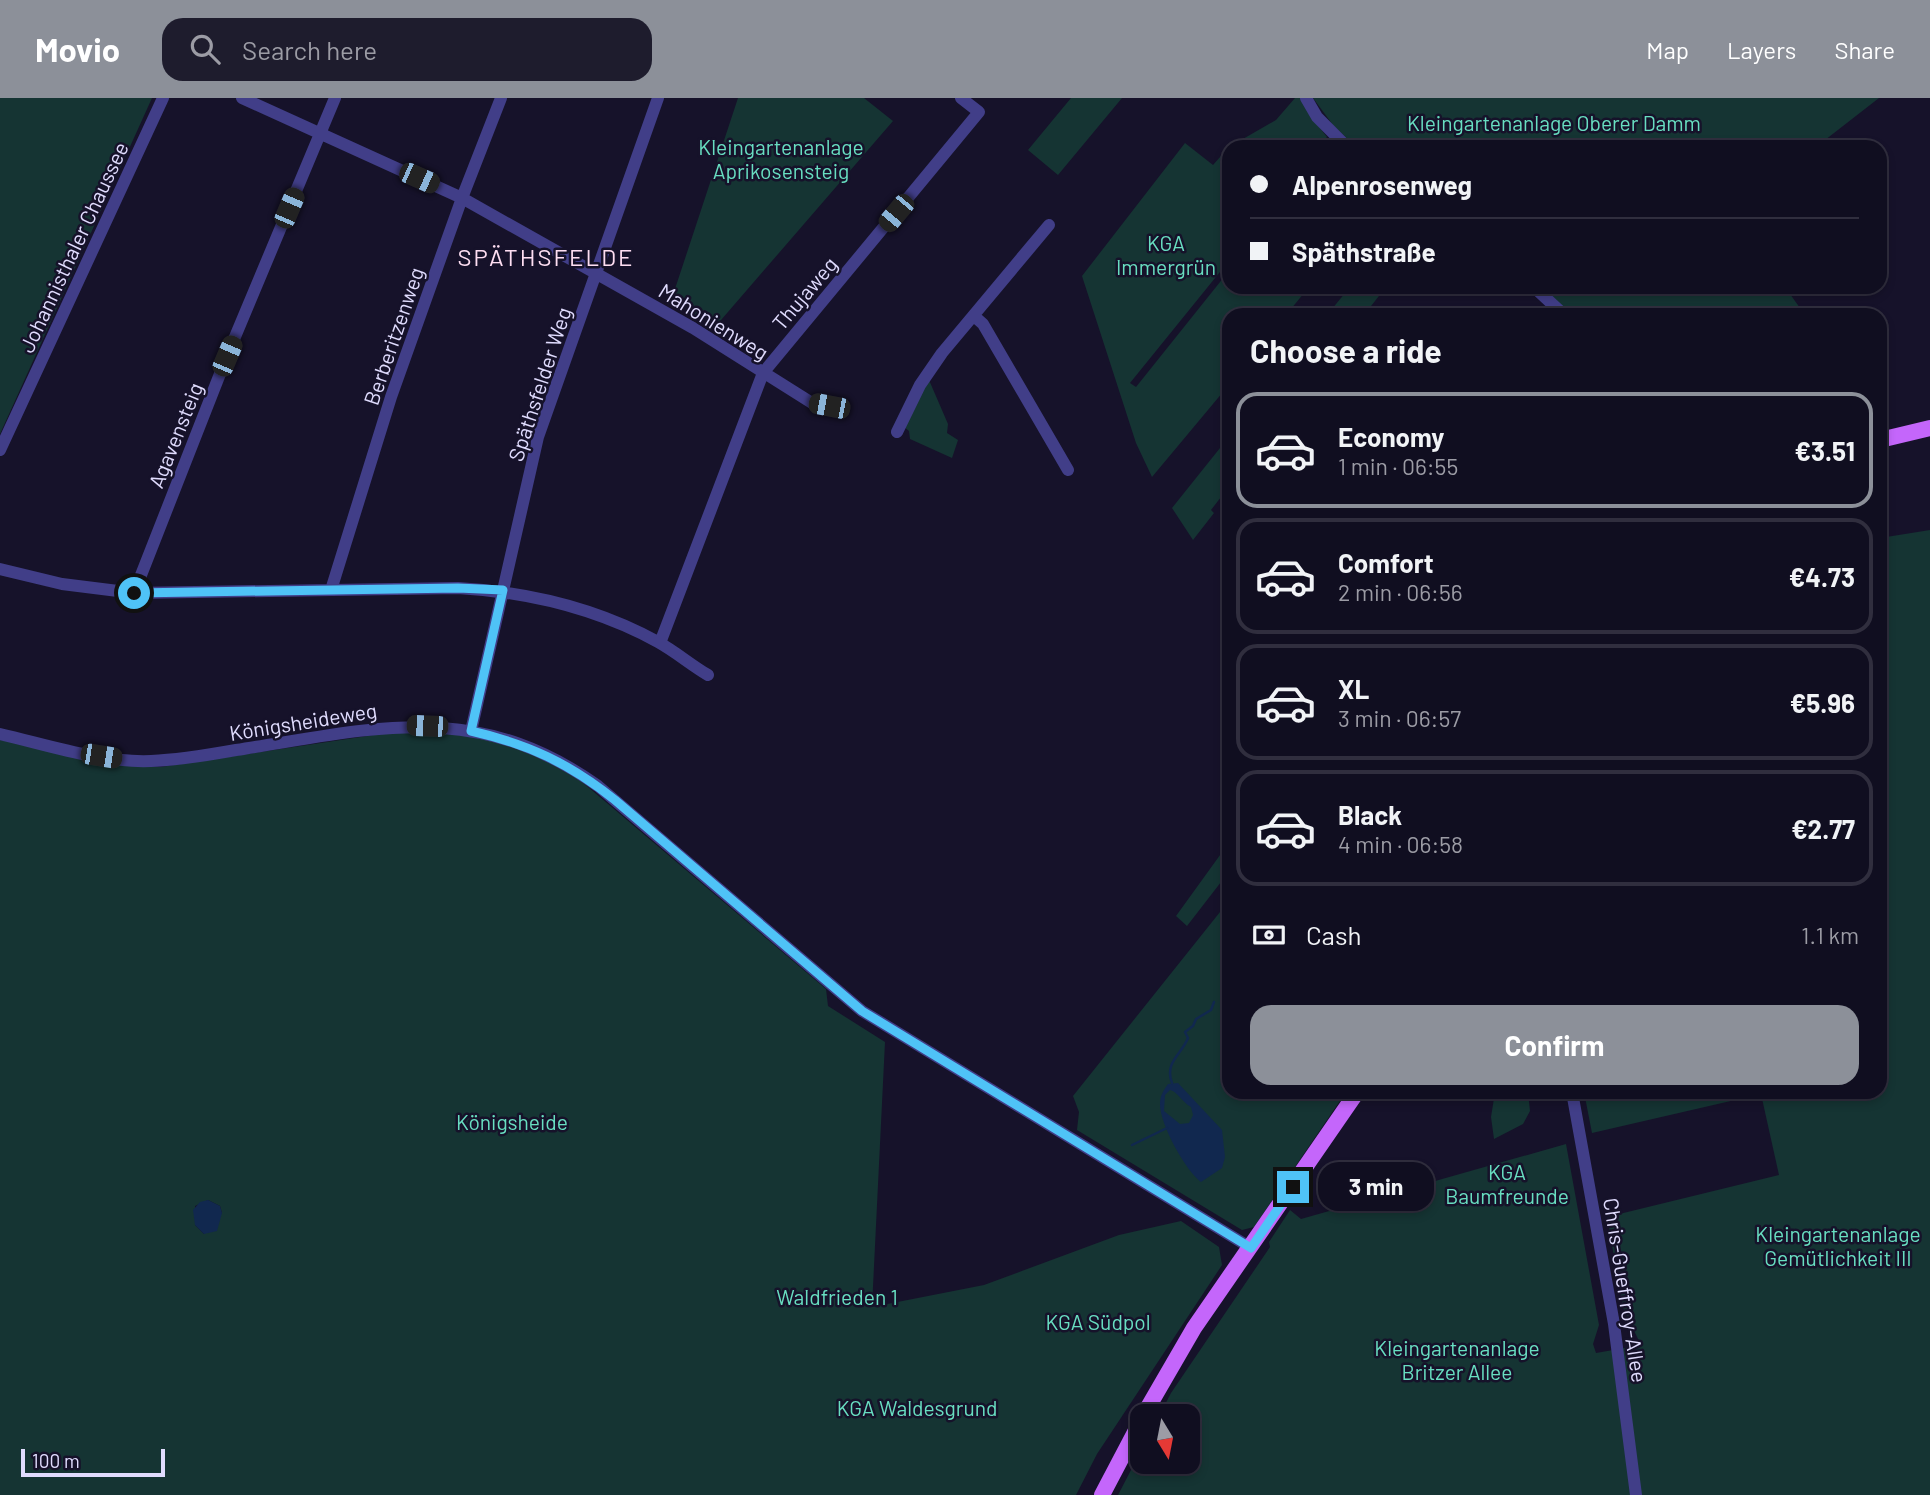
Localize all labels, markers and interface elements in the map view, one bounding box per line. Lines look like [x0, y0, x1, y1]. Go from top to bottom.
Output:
search box [162, 18, 652, 81]
text: Movio [35, 29, 120, 69]
icon: search [186, 30, 224, 68]
text: Search here [242, 34, 377, 65]
text: Map [1646, 35, 1689, 64]
text: Layers [1727, 35, 1796, 64]
text: Share [1834, 35, 1895, 64]
park label: Kleingartenanlage Oberer Damm [1407, 110, 1701, 135]
park label: Kleingartenanlage Aprikosensteig [698, 134, 864, 183]
street label: Johannisthaler Chaussee [13, 138, 133, 356]
car [396, 160, 443, 196]
text: Alpenrosenweg [1292, 169, 1472, 200]
car [272, 185, 307, 231]
car [875, 190, 918, 236]
park label: KGA Immergrün [1116, 230, 1216, 279]
text: Späthstraße [1292, 236, 1436, 267]
district label: SPÄTHSFELDE [457, 242, 635, 271]
street label: Thujaweg [766, 251, 842, 335]
street label: Berberitzenweg [358, 264, 428, 408]
street label: Mahonienweg [655, 277, 773, 365]
street label: Späthsfelder Weg [502, 304, 576, 464]
text: Choose a ride [1250, 331, 1442, 369]
car [210, 333, 245, 379]
street label: Agavensteig [143, 379, 207, 491]
car [807, 392, 852, 420]
icon: car [1254, 419, 1317, 482]
text: Economy [1338, 421, 1444, 452]
text: €3.51 [1795, 435, 1855, 466]
text: 1 min · 06:55 [1338, 452, 1458, 480]
icon: car [1254, 545, 1317, 608]
text: Comfort [1338, 547, 1434, 578]
text: €4.73 [1789, 561, 1855, 592]
route start [118, 577, 150, 609]
text: 2 min · 06:56 [1338, 578, 1463, 606]
icon: car [1254, 671, 1317, 734]
text: XL [1338, 673, 1369, 704]
text: €5.96 [1790, 687, 1855, 718]
street label: Königsheideweg [227, 697, 379, 745]
text: 3 min · 06:57 [1338, 704, 1461, 732]
car [406, 715, 449, 737]
car [79, 742, 124, 770]
icon: car [1254, 797, 1317, 860]
text: Black [1338, 799, 1402, 830]
text: €2.77 [1791, 813, 1855, 844]
text: 4 min · 06:58 [1338, 830, 1463, 858]
icon: cash [1250, 916, 1288, 954]
text: Cash [1306, 919, 1361, 950]
text: 1.1 km [1801, 921, 1859, 949]
button: Confirm [1250, 1005, 1859, 1085]
park label: Königsheide [456, 1109, 568, 1134]
park label: KGA Baumfreunde [1445, 1159, 1569, 1208]
callout: 3 min [1318, 1162, 1433, 1212]
route end [1277, 1171, 1309, 1203]
text: 3 min [1349, 1172, 1403, 1200]
street label: Chris-Gueffroy-Allee [1599, 1196, 1653, 1384]
park label: Kleingartenanlage Gemütlichkeit III [1755, 1221, 1921, 1270]
park label: Waldfrieden 1 [776, 1284, 898, 1309]
park label: KGA Südpol [1045, 1309, 1151, 1334]
park label: Kleingartenanlage Britzer Allee [1374, 1335, 1540, 1384]
park label: KGA Waldesgrund [837, 1395, 997, 1420]
north arrow [1130, 1404, 1200, 1474]
map controls [1130, 1404, 1200, 1474]
scale bar [21, 1446, 164, 1478]
text: 100 m [32, 1449, 80, 1472]

